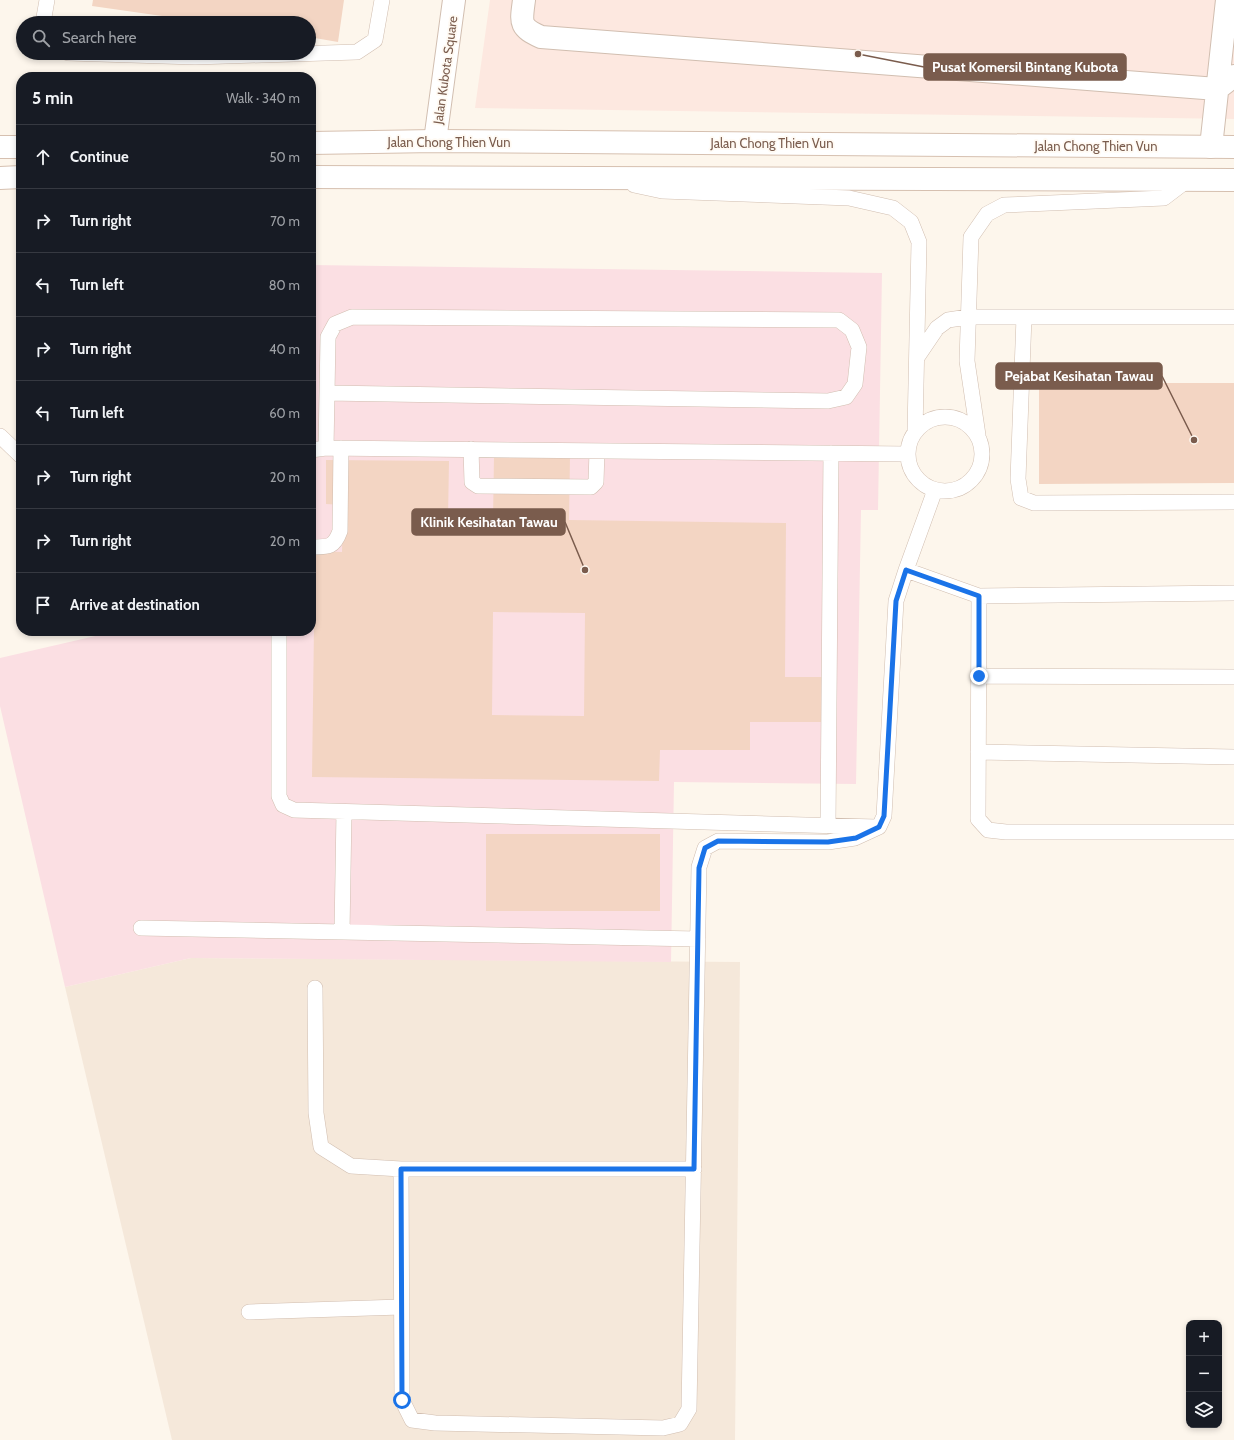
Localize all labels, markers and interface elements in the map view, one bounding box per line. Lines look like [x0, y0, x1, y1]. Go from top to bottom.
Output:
street label: Jalan Kubota Square [429, 15, 461, 126]
search box [16, 16, 316, 60]
icon: search [30, 27, 52, 49]
text: Search here [62, 29, 137, 47]
callout: Pusat Komersil Bintang Kubota [924, 54, 1126, 80]
text: Pusat Komersil Bintang Kubota [932, 58, 1118, 76]
text: 5 min [32, 88, 73, 108]
text: Walk · 340 m [226, 90, 300, 106]
street label: Jalan Chong Thien Vun [387, 134, 510, 150]
street label: Jalan Chong Thien Vun [710, 135, 833, 151]
street label: Jalan Chong Thien Vun [1034, 138, 1157, 154]
icon: ahead [32, 146, 54, 168]
text: Continue [70, 148, 129, 166]
text: 50 m [270, 149, 300, 165]
icon: right [32, 210, 54, 232]
text: Turn right [70, 212, 131, 230]
text: 70 m [270, 213, 300, 229]
icon: left [32, 274, 54, 296]
text: Turn left [70, 276, 124, 294]
text: 80 m [269, 277, 300, 293]
icon: right [32, 338, 54, 360]
text: Turn right [70, 340, 131, 358]
text: 40 m [269, 341, 300, 357]
callout: Pejabat Kesihatan Tawau [996, 363, 1162, 389]
text: Pejabat Kesihatan Tawau [1004, 367, 1154, 385]
icon: left [32, 402, 54, 424]
text: Turn left [70, 404, 124, 422]
text: 60 m [269, 405, 300, 421]
icon: right [32, 466, 54, 488]
text: Turn right [70, 468, 131, 486]
text: 20 m [270, 469, 300, 485]
callout: Klinik Kesihatan Tawau [412, 509, 565, 535]
text: Klinik Kesihatan Tawau [420, 513, 558, 531]
icon: right [32, 530, 54, 552]
text: Turn right [70, 532, 131, 550]
text: 20 m [270, 533, 300, 549]
icon: arrive [32, 594, 54, 616]
text: Arrive at destination [70, 596, 200, 614]
route end [970, 667, 988, 685]
map controls [1186, 1320, 1222, 1428]
button: + [1186, 1320, 1222, 1356]
button: − [1186, 1356, 1222, 1392]
route start [393, 1391, 411, 1409]
button: layers [1186, 1392, 1222, 1428]

